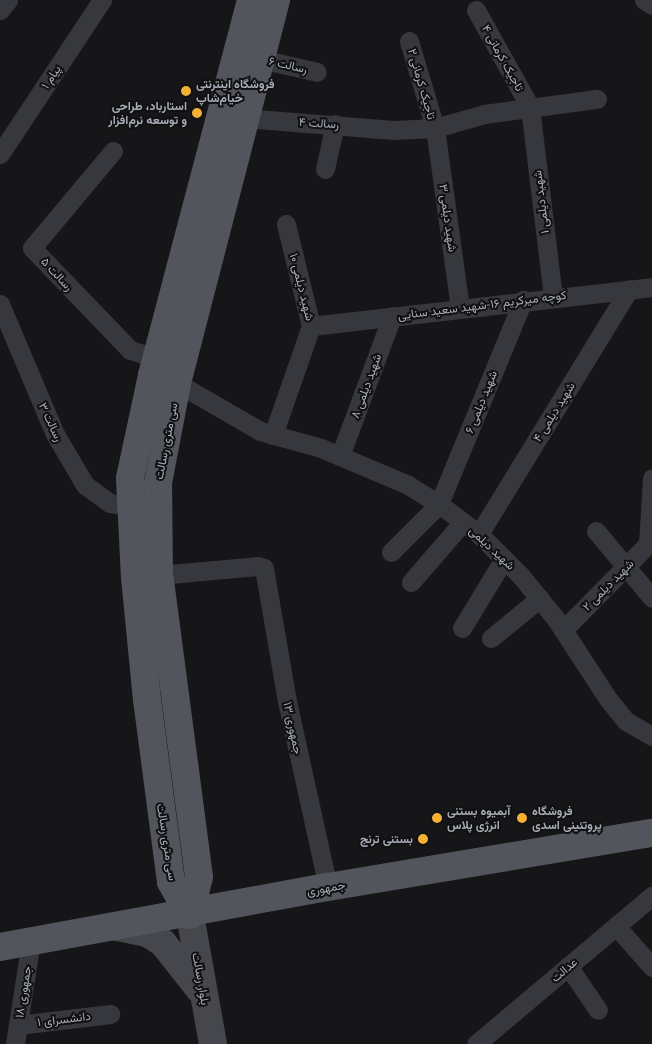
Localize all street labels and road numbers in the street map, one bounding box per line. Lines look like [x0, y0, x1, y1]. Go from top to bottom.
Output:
street label: تاجیک کرمانی ۴ [479, 22, 527, 94]
street label: تاجیک کرمانی ۲ [405, 47, 439, 121]
street label: ۶ رسالت [267, 54, 309, 76]
street label: ۱ پیام [38, 62, 64, 92]
street label: ۴ رسالت [298, 114, 340, 132]
street label: شهید دیلمی ۱ [530, 169, 552, 235]
street label: شهید دیلمی ۳ [436, 183, 460, 253]
street label: ۱۰ شهید دیلمی [287, 252, 317, 322]
street label: ۵ رسالت [38, 254, 76, 294]
street label: کوچه میرکریم ۱۶-شهید سعید سنایی [397, 288, 567, 322]
street label: ۸ شهید دیلمی [348, 352, 384, 420]
street label: ۶ شهید دیلمی [462, 369, 500, 435]
street label: ۴ شهید دیلمی [530, 380, 578, 444]
street label: ۳ رسالت [36, 400, 66, 444]
street label: سی متری رسالت [152, 402, 180, 480]
street label: شهید دیلمی [466, 523, 518, 573]
street label: ۲ شهید دیلمی [579, 556, 637, 614]
street label: ۱۳ جمهوری [280, 700, 306, 756]
street label: سی متری رسالت [154, 803, 180, 881]
street label: جمهوری [306, 878, 346, 898]
street label: بلوار رسالت [189, 952, 213, 1006]
street label: عدالت [548, 955, 580, 985]
street label: جمهوری ۱۸ [12, 965, 34, 1019]
street label: ۱ دانشسرای [36, 1009, 92, 1029]

